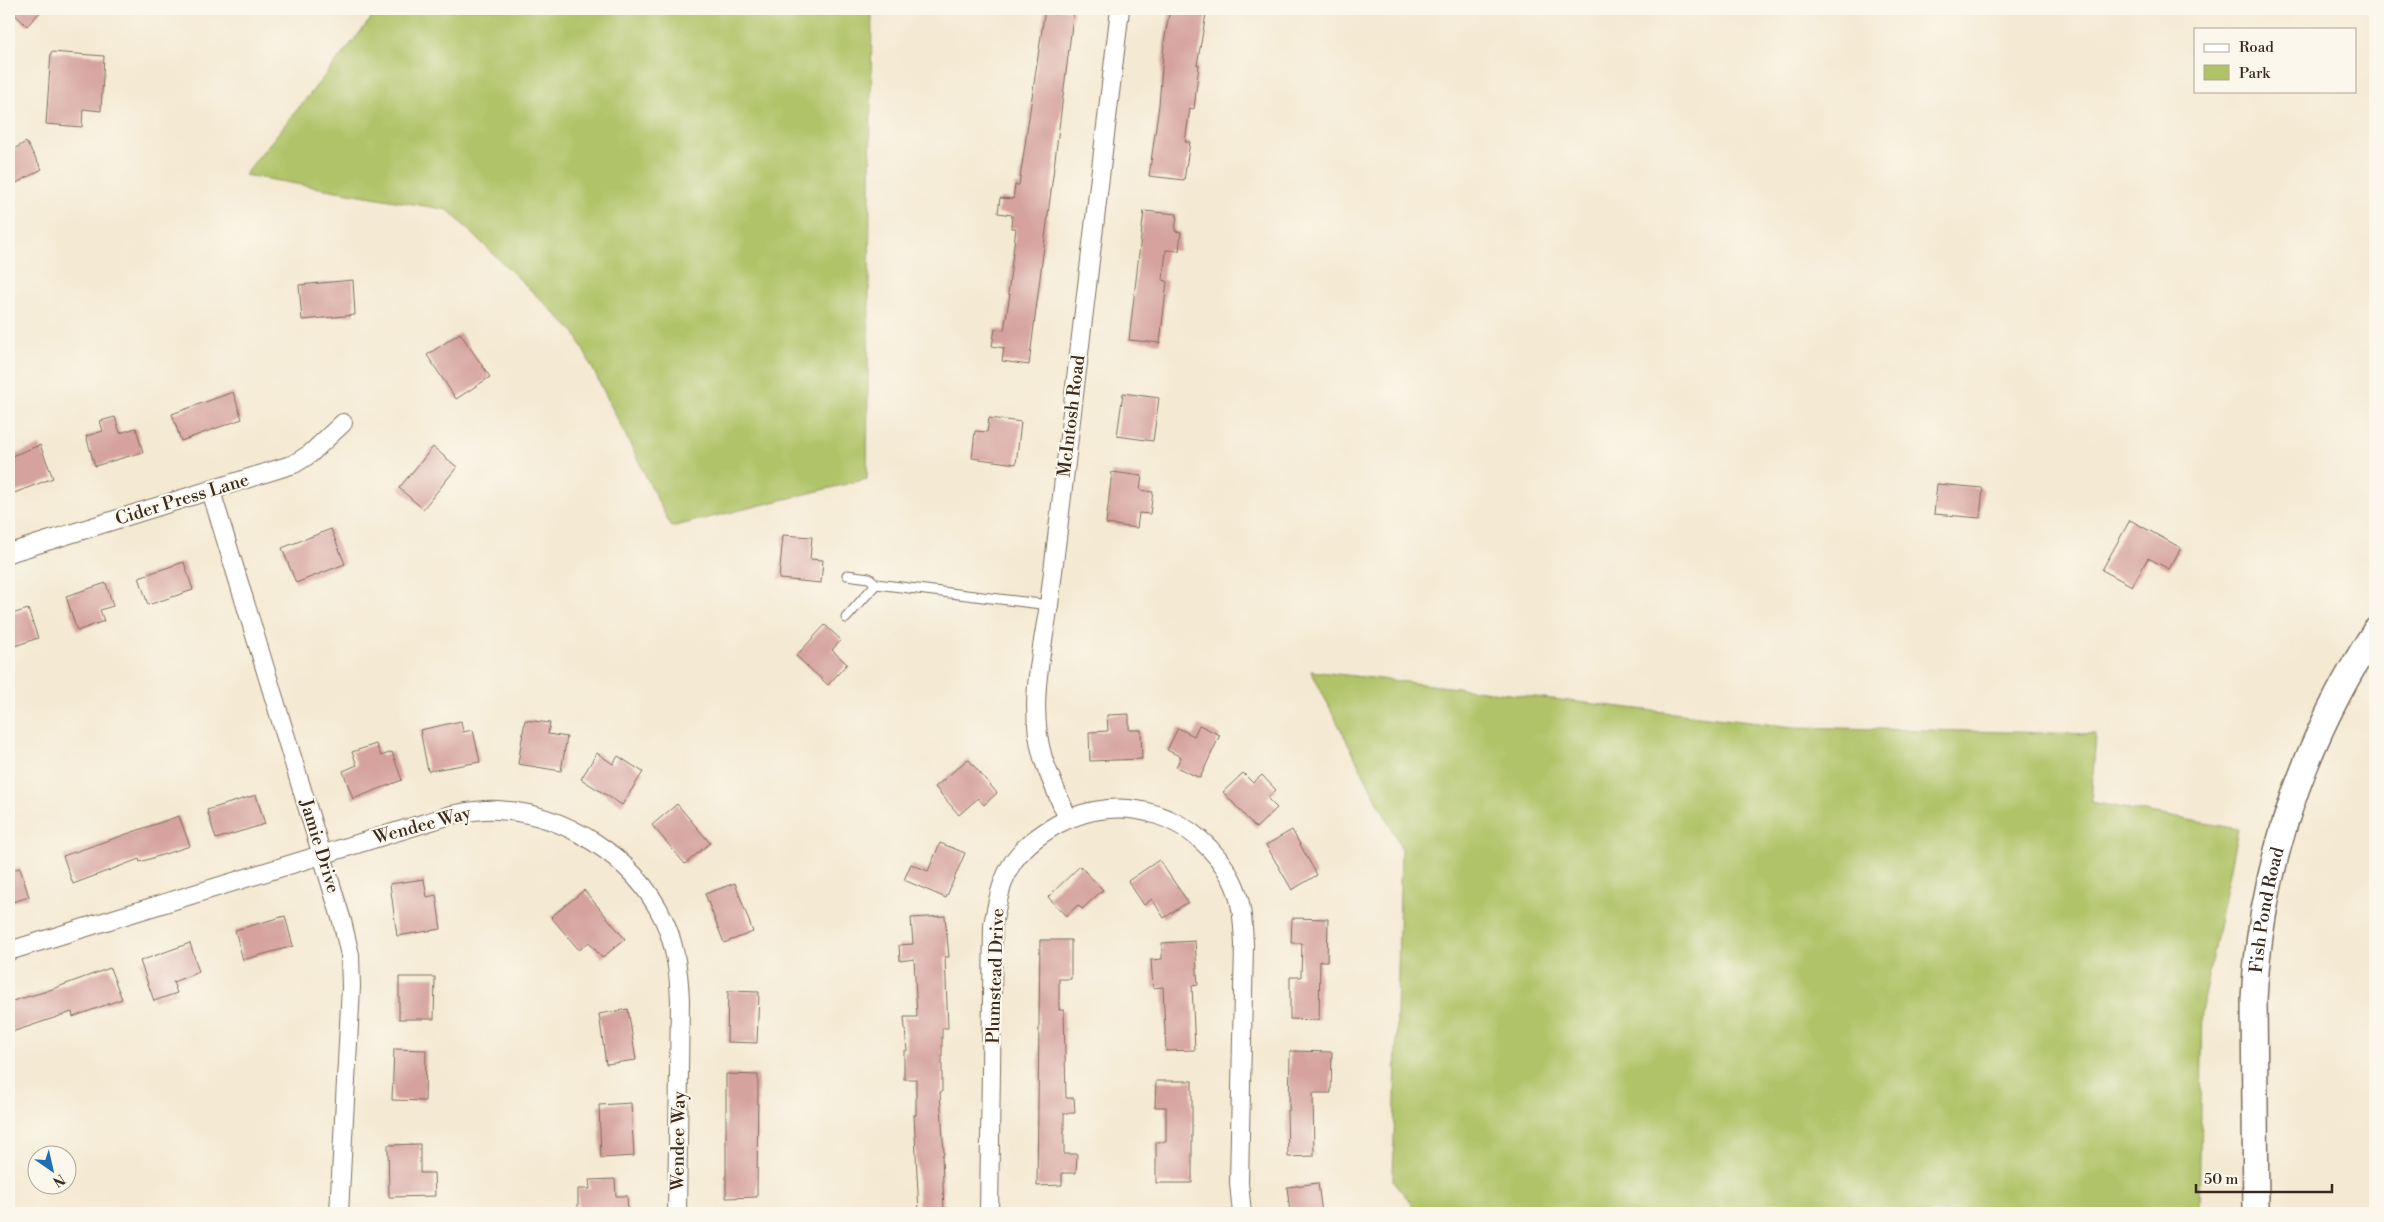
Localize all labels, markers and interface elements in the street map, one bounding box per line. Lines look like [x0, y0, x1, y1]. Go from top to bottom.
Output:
legend [2194, 28, 2356, 92]
text: Road [2239, 38, 2274, 57]
text: Park [2239, 64, 2271, 83]
street label: McIntosh Road [1053, 353, 1090, 478]
street label: Cider Press Lane [113, 468, 252, 531]
street label: Jamie Drive [294, 795, 345, 896]
street label: Wendee Way [370, 801, 474, 850]
street label: Fish Pond Road [2245, 844, 2290, 974]
street label: Plumstead Drive [982, 908, 1009, 1044]
street label: Wendee Way [666, 1091, 691, 1192]
north arrow [28, 1144, 78, 1194]
scale bar [2196, 1162, 2333, 1194]
text: N [49, 1169, 68, 1191]
text: 50 m [2204, 1170, 2238, 1189]

